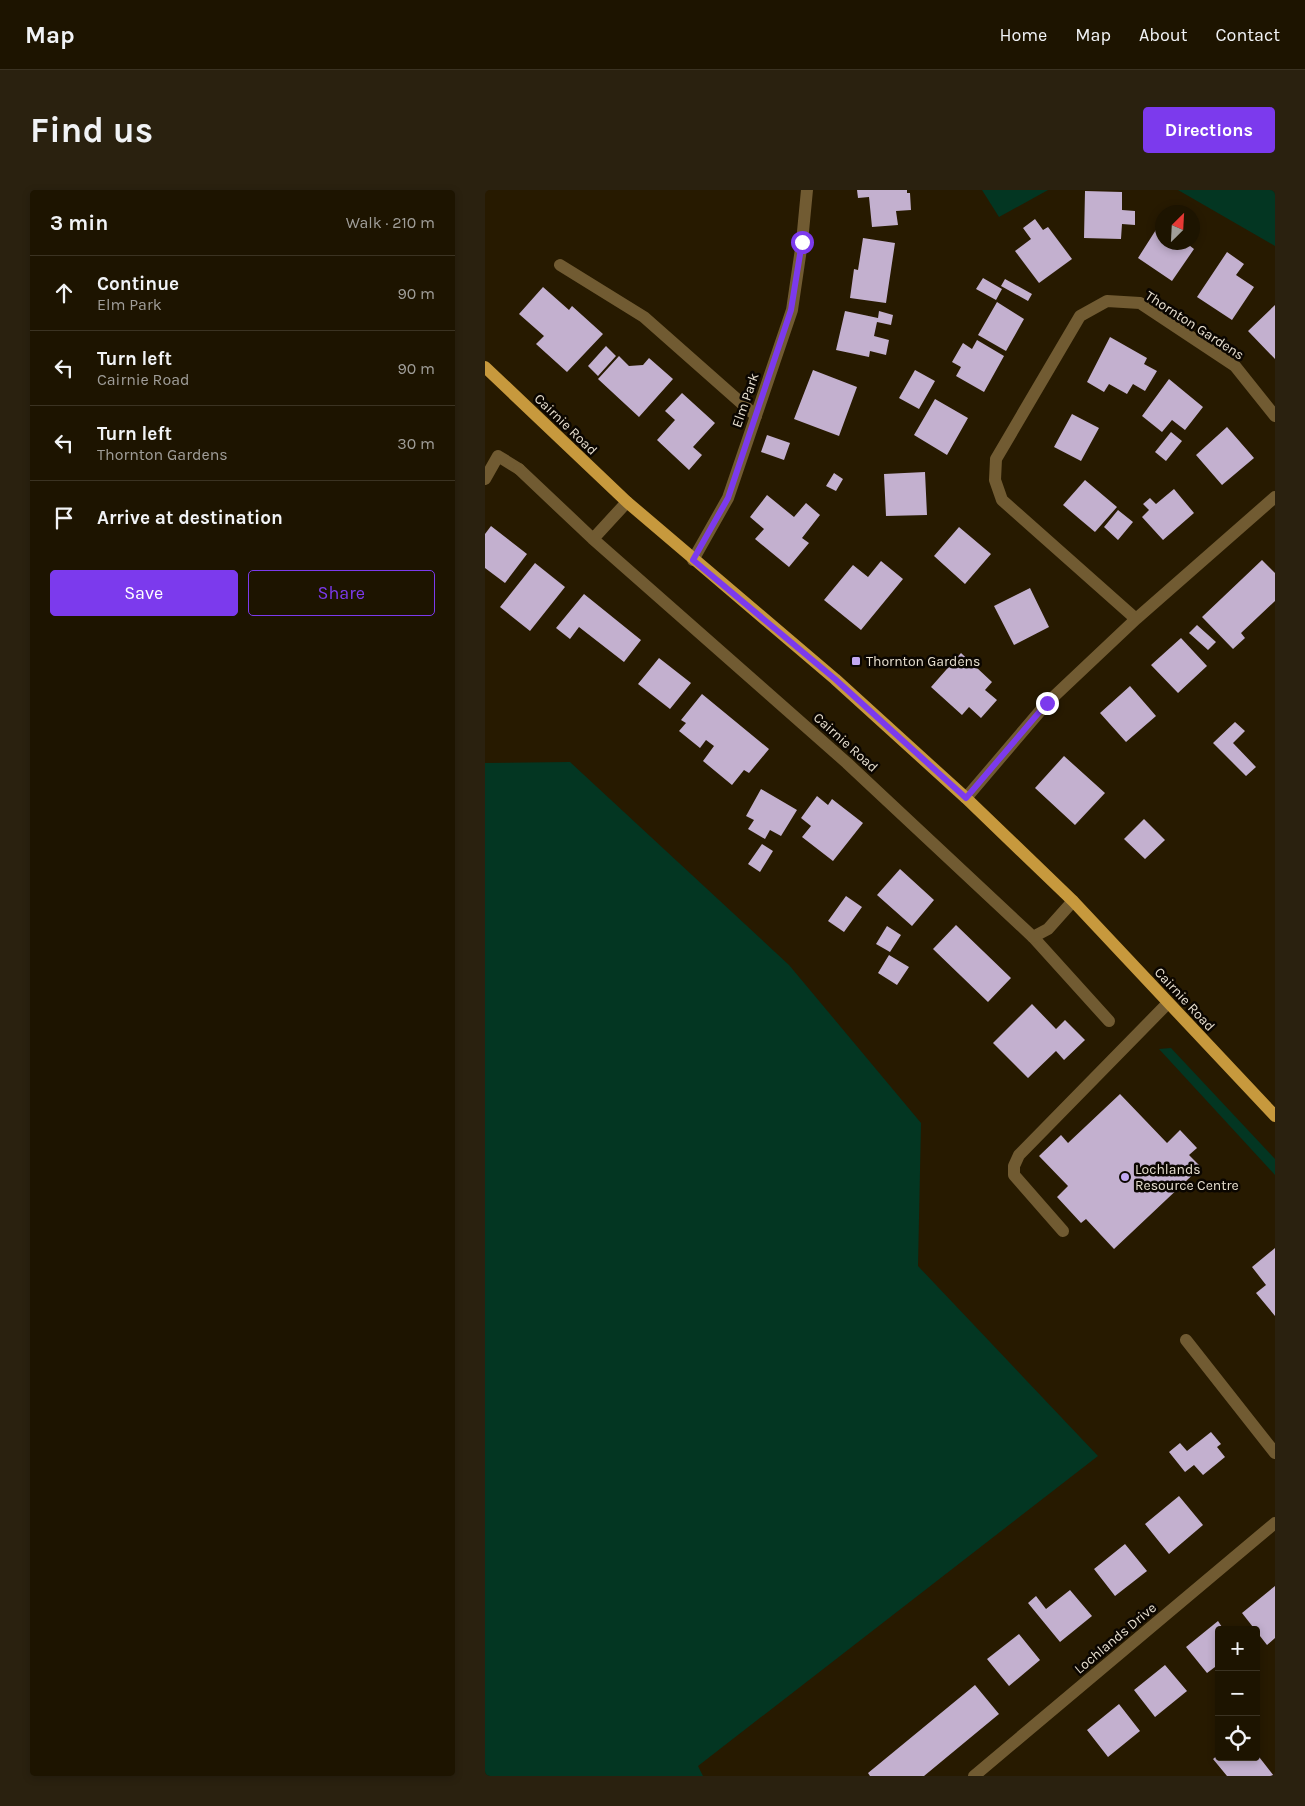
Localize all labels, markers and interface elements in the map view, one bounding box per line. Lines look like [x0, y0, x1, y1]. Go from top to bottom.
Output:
text: Map [25, 21, 75, 49]
text: Home [999, 24, 1047, 46]
text: Map [1075, 24, 1111, 46]
text: About [1139, 24, 1188, 46]
text: Contact [1216, 24, 1280, 46]
button: Directions [1143, 107, 1275, 153]
text: Find us [30, 110, 153, 151]
north arrow [1155, 205, 1200, 250]
text: 3 min [50, 211, 108, 235]
text: Walk · 210 m [346, 213, 435, 232]
route start [791, 231, 814, 254]
text: Continue [97, 273, 179, 295]
icon: ahead [50, 279, 78, 307]
text: 90 m [397, 284, 435, 303]
street label: Thornton Gardens [1142, 287, 1247, 364]
text: Elm Park [97, 295, 162, 314]
text: Turn left [97, 348, 172, 370]
icon: left [50, 354, 78, 382]
text: 90 m [397, 359, 435, 378]
text: Cairnie Road [97, 370, 189, 389]
street label: Elm Park [728, 371, 763, 430]
street label: Cairnie Road [531, 390, 601, 459]
text: Turn left [97, 423, 172, 445]
icon: left [50, 429, 78, 457]
text: 30 m [397, 434, 435, 453]
text: Thornton Gardens [97, 445, 228, 464]
icon: arrive [50, 504, 78, 532]
text: Arrive at destination [97, 507, 283, 529]
button: Save [50, 570, 238, 616]
button: Share [248, 570, 435, 616]
place label: Thornton Gardens [866, 653, 980, 670]
marker: Thornton Gardens [850, 655, 862, 667]
route end [1036, 692, 1059, 715]
street label: Cairnie Road [810, 709, 881, 776]
street label: Cairnie Road [1151, 964, 1218, 1035]
place label: Lochlands Resource Centre [1135, 1161, 1239, 1194]
marker: Lochlands Resource Centre [1119, 1171, 1131, 1183]
street label: Lochlands Drive [1071, 1599, 1160, 1678]
map controls [1215, 1626, 1260, 1761]
button: + [1215, 1626, 1260, 1671]
button: − [1215, 1671, 1260, 1716]
button: locate [1215, 1716, 1260, 1761]

